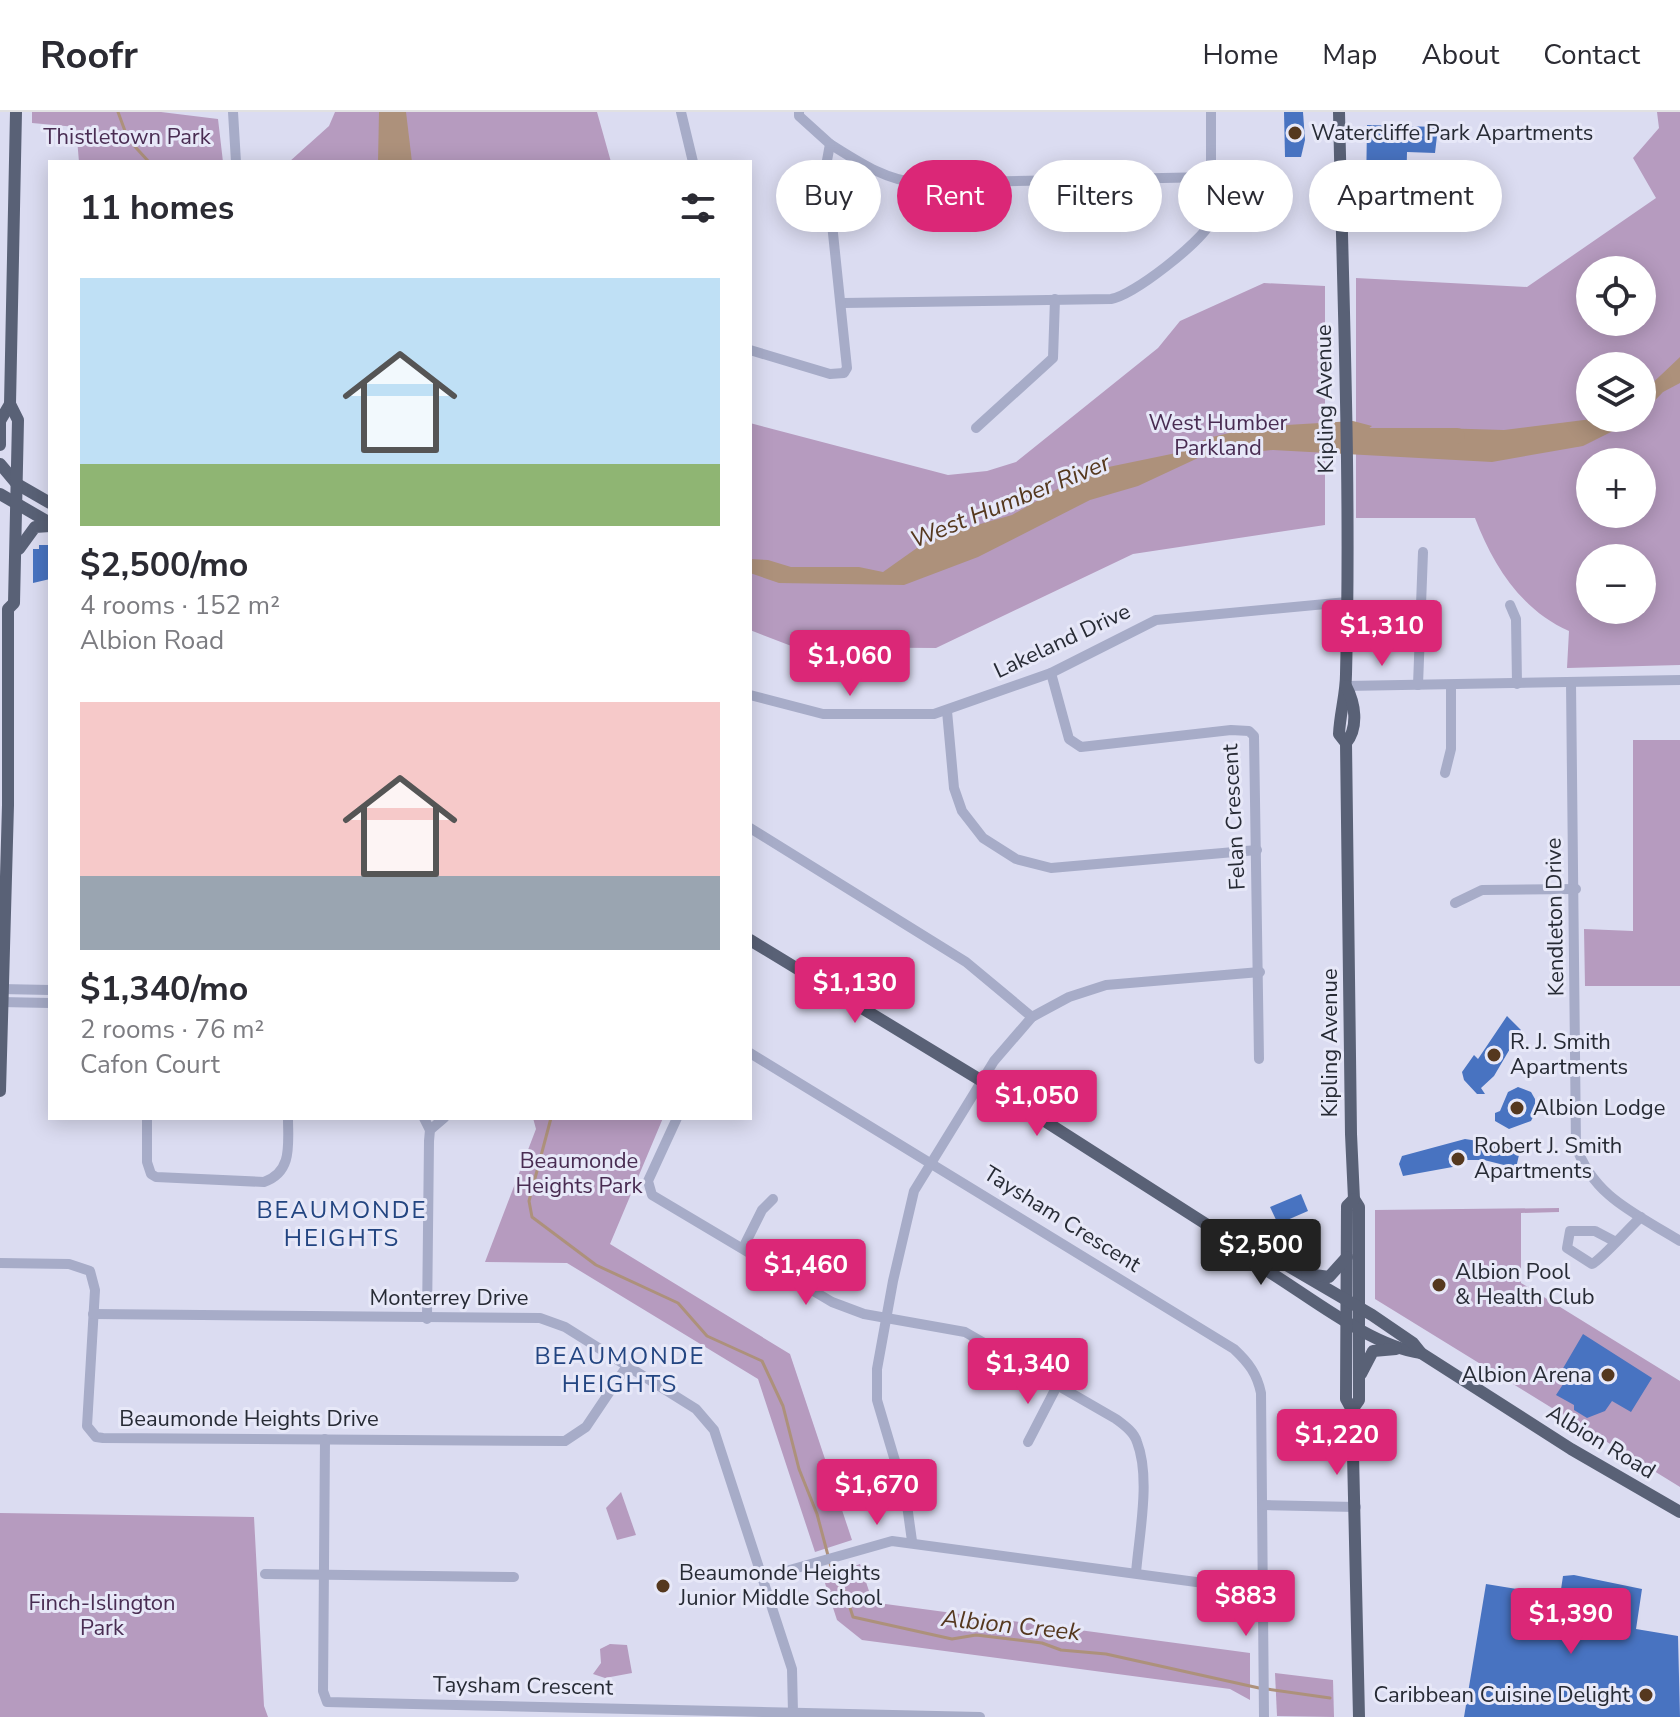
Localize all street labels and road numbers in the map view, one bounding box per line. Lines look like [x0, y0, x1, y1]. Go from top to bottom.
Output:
street label: Kipling Avenue [1309, 324, 1341, 474]
street label: Lakeland Drive [989, 596, 1135, 686]
street label: Felan Crescent [1215, 743, 1253, 891]
street label: Kendleton Drive [1539, 837, 1571, 997]
street label: Kipling Avenue [1315, 968, 1345, 1118]
street label: Taysham Crescent [978, 1159, 1147, 1280]
street label: Monterrey Drive [369, 1283, 529, 1313]
street label: Albion Road [1541, 1398, 1661, 1486]
street label: Beaumonde Heights Drive [119, 1404, 379, 1434]
street label: Taysham Crescent [433, 1669, 614, 1703]

